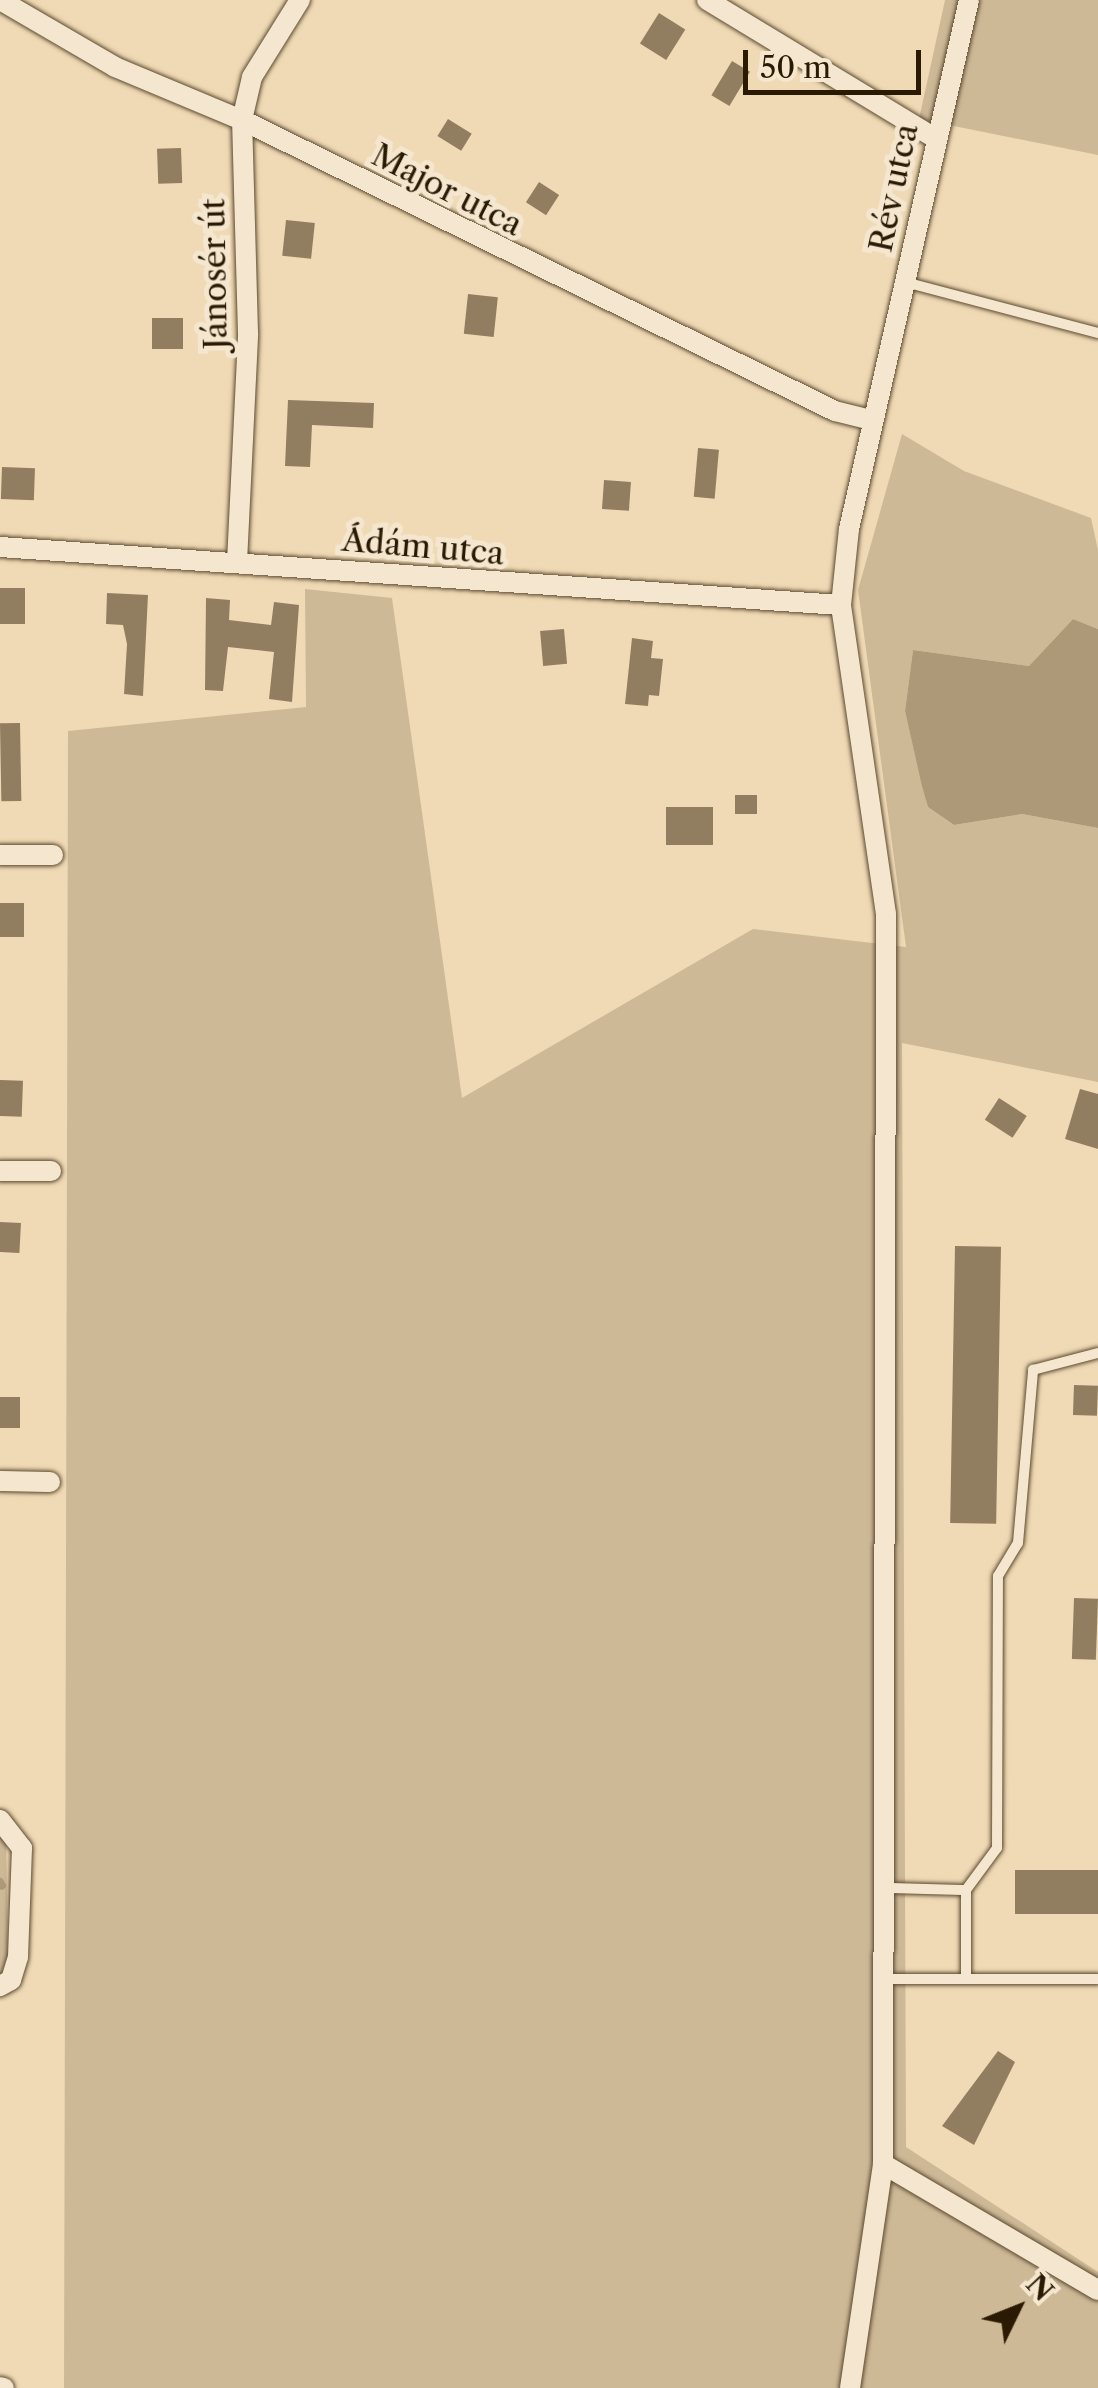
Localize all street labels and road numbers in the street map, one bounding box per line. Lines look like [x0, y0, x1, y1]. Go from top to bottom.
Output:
street label: Rév utca [862, 120, 926, 256]
street label: Major utca [365, 136, 529, 244]
street label: Jánosér út [194, 198, 236, 350]
street label: Ádám utca [340, 521, 506, 573]

